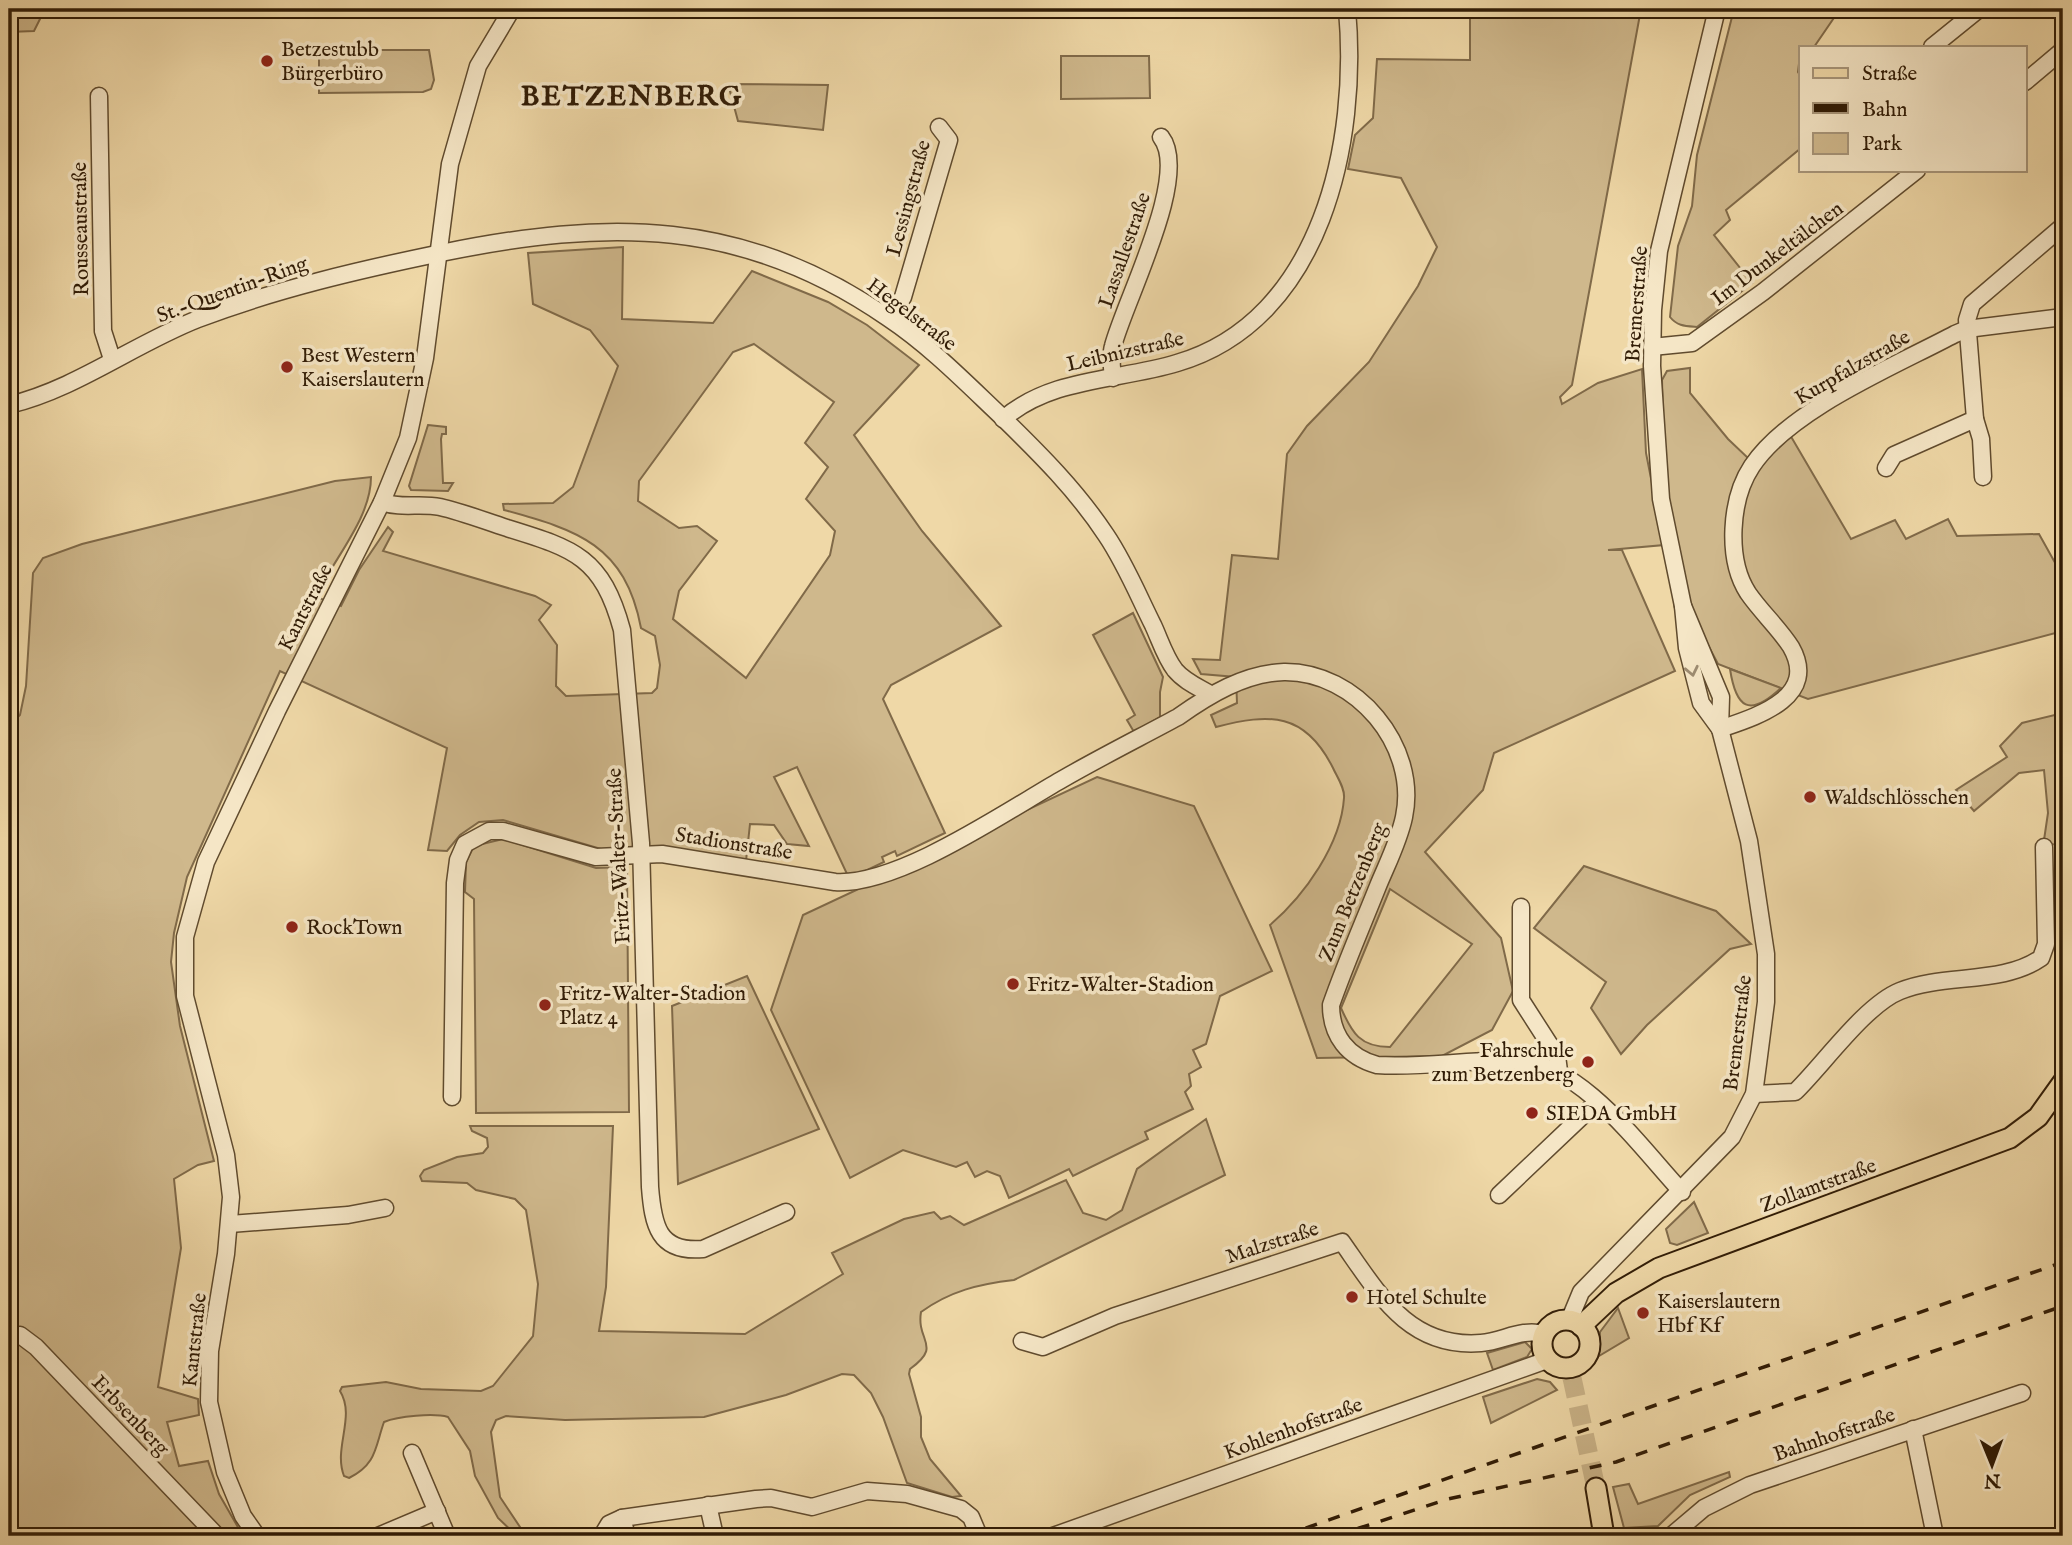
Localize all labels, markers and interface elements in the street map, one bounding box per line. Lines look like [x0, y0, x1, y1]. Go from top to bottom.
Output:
place label: Betzestubb Bürgerbüro [281, 37, 383, 88]
legend [1799, 46, 2026, 172]
marker: Betzestubb Bürgerbüro [259, 53, 275, 69]
text: Straße [1862, 61, 1918, 88]
district label: BETZENBERG [521, 80, 743, 115]
text: Bahn [1862, 97, 1907, 124]
text: Park [1862, 131, 1903, 158]
street label: Lessingstraße [881, 137, 938, 260]
street label: Rousseaustraße [67, 161, 96, 296]
street label: Lassallestraße [1093, 189, 1158, 312]
street label: Im Dunkeltälchen [1707, 196, 1849, 313]
street label: Bremerstraße [1620, 245, 1655, 363]
street label: St.-Quentin-Ring [153, 250, 312, 330]
street label: Hegelstraße [861, 273, 962, 358]
street label: Kurpfalzstraße [1790, 324, 1916, 412]
street label: Leibnizstraße [1064, 326, 1187, 379]
place label: Best Western Kaiserslautern [301, 343, 424, 394]
marker: Best Western Kaiserslautern [279, 359, 295, 375]
street label: Kantstraße [273, 559, 340, 656]
one-way arrow [1683, 665, 1698, 677]
street label: Fritz-Walter-Straße [601, 767, 638, 945]
place label: Waldschlösschen [1824, 785, 1969, 812]
marker: Waldschlösschen [1802, 789, 1818, 805]
street label: Zum Betzenberg [1313, 819, 1394, 966]
street label: Stadionstraße [673, 822, 795, 867]
place label: RockTown [306, 915, 402, 942]
marker: RockTown [284, 919, 300, 935]
place label: Fritz-Walter-Stadion [1027, 972, 1214, 999]
street label: Bremerstraße [1718, 973, 1759, 1093]
marker: Fritz-Walter-Stadion [1005, 976, 1021, 992]
place label: Fritz-Walter-Stadion Platz 4 [559, 981, 746, 1032]
marker: Fritz-Walter-Stadion Platz 4 [537, 997, 553, 1013]
place label: Fahrschule zum Betzenberg [1431, 1038, 1575, 1089]
marker: Fahrschule zum Betzenberg [1580, 1054, 1596, 1070]
place label: SIEDA GmbH [1546, 1101, 1677, 1128]
marker: SIEDA GmbH [1524, 1105, 1540, 1121]
street label: Zollamtstraße [1757, 1153, 1881, 1220]
street label: Malzstraße [1223, 1216, 1323, 1271]
place label: Hotel Schulte [1366, 1285, 1487, 1312]
marker: Hotel Schulte [1344, 1289, 1360, 1305]
place label: Kaiserslautern Hbf Kf [1657, 1289, 1780, 1340]
street label: Kantstraße [177, 1291, 214, 1389]
marker: Kaiserslautern Hbf Kf [1635, 1305, 1651, 1321]
street label: Erbsenberg [85, 1370, 175, 1462]
street label: Kohlenhofstraße [1220, 1392, 1367, 1467]
street label: Bahnhofstraße [1770, 1402, 1899, 1469]
north arrow [1956, 1430, 2026, 1500]
text: N [1983, 1468, 2002, 1492]

